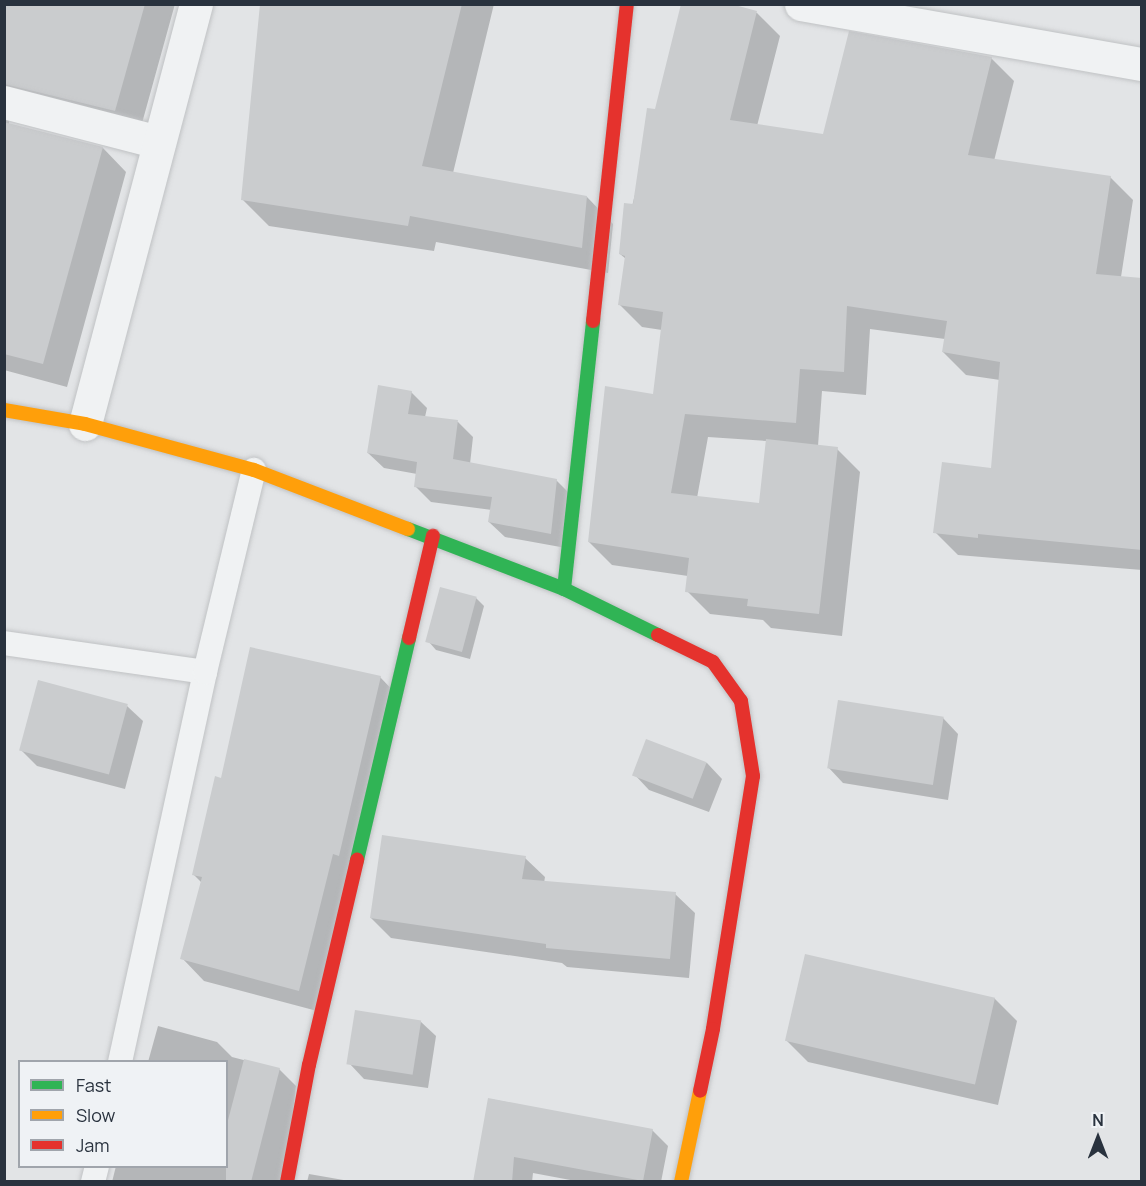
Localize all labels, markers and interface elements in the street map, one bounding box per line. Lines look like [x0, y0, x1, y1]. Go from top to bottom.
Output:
legend [18, 1060, 228, 1168]
text: Fast [76, 1073, 111, 1097]
text: Slow [76, 1103, 115, 1127]
north arrow [1068, 1108, 1128, 1168]
text: N [1092, 1109, 1104, 1131]
text: Jam [76, 1133, 110, 1157]

